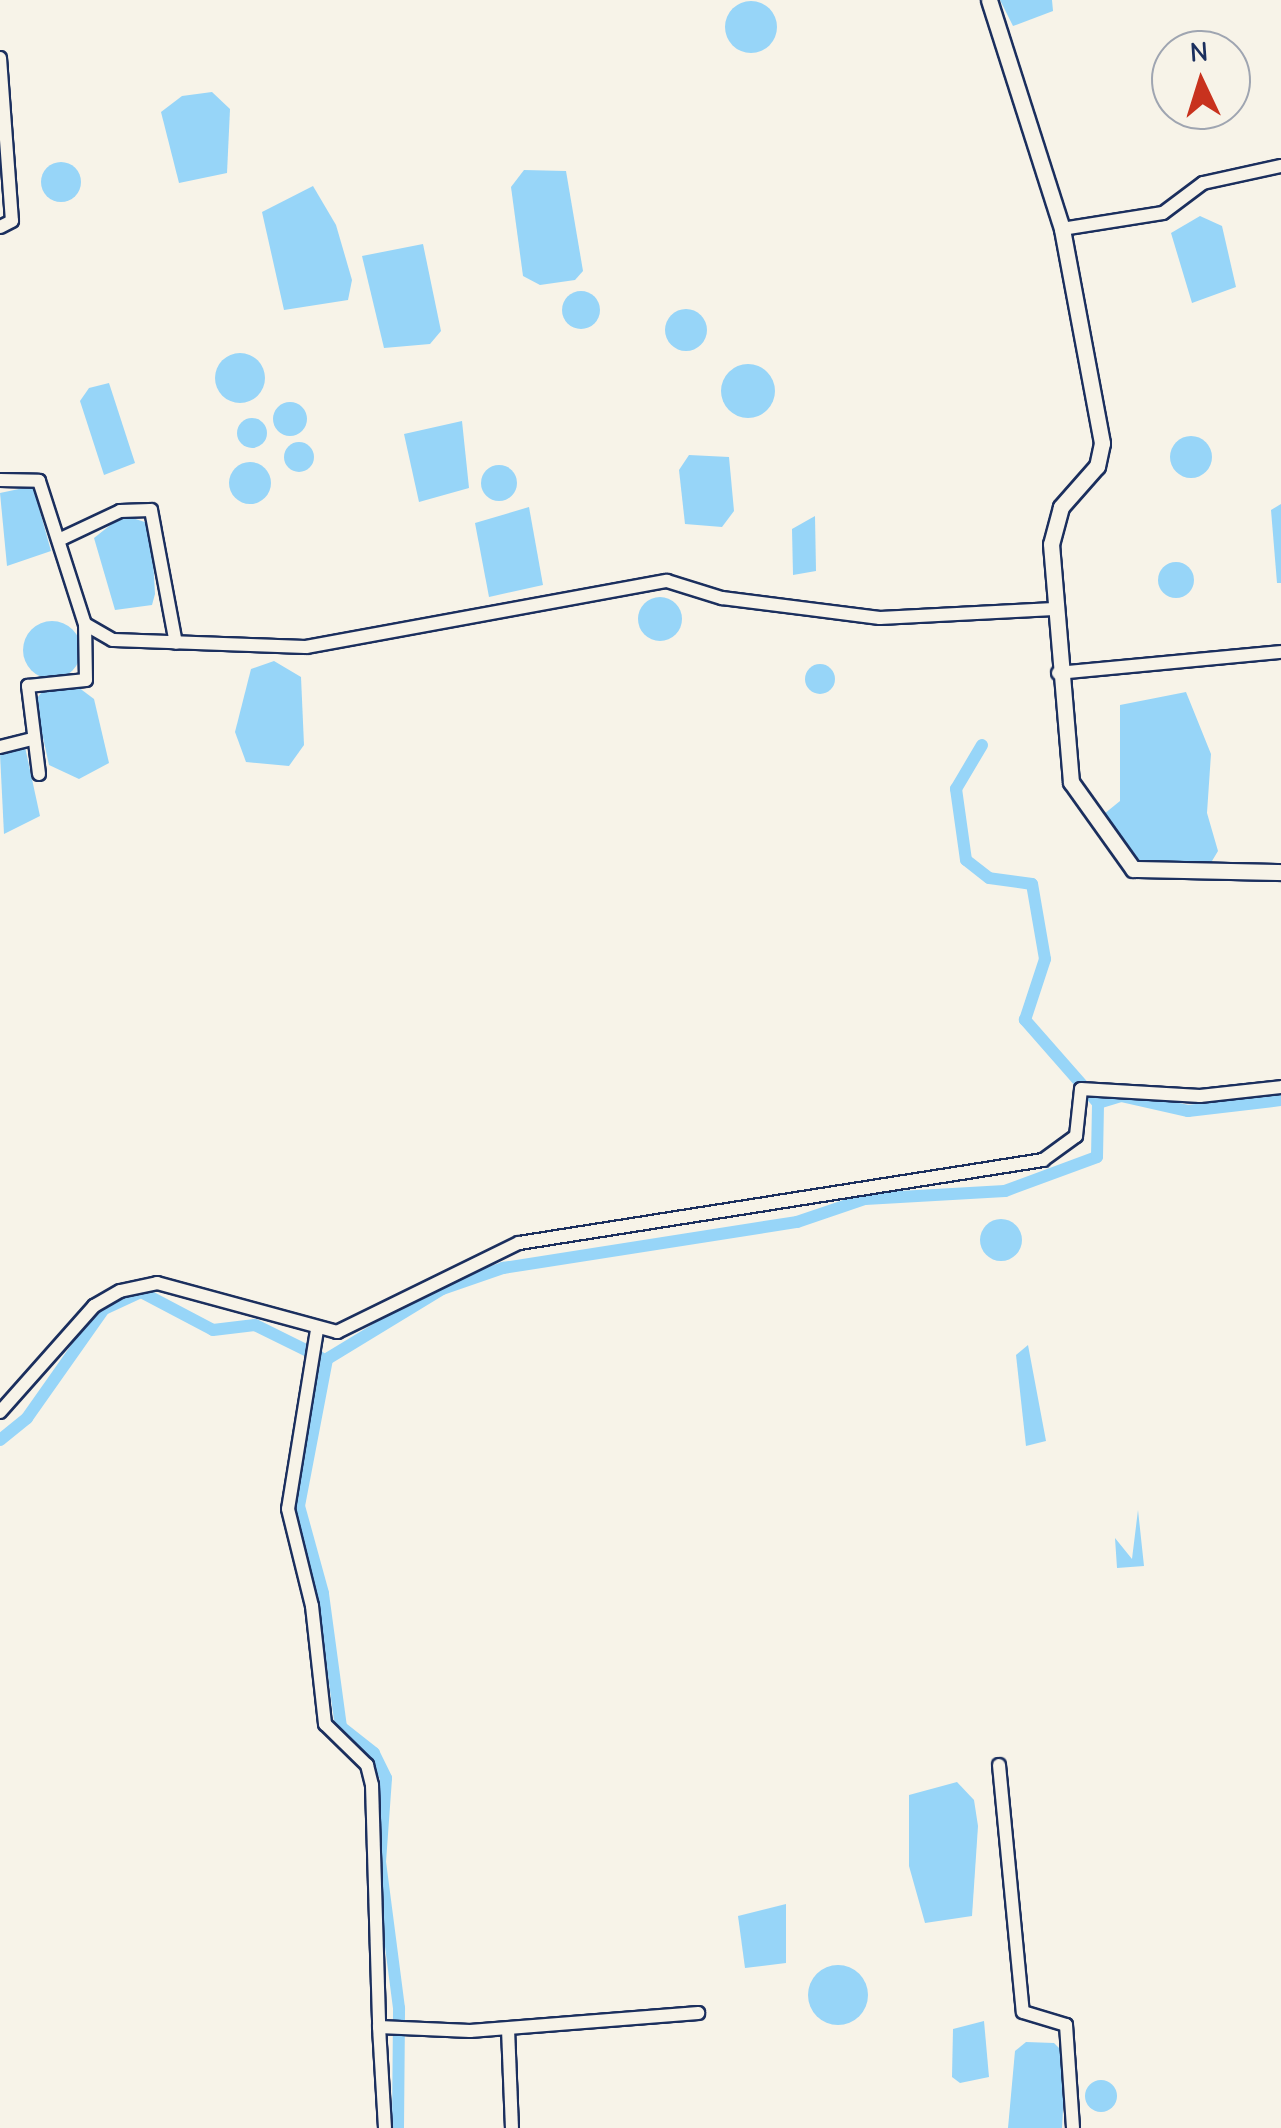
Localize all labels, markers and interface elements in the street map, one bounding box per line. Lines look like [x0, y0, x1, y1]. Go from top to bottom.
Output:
north arrow [1151, 30, 1251, 130]
text: N [1189, 35, 1209, 69]

